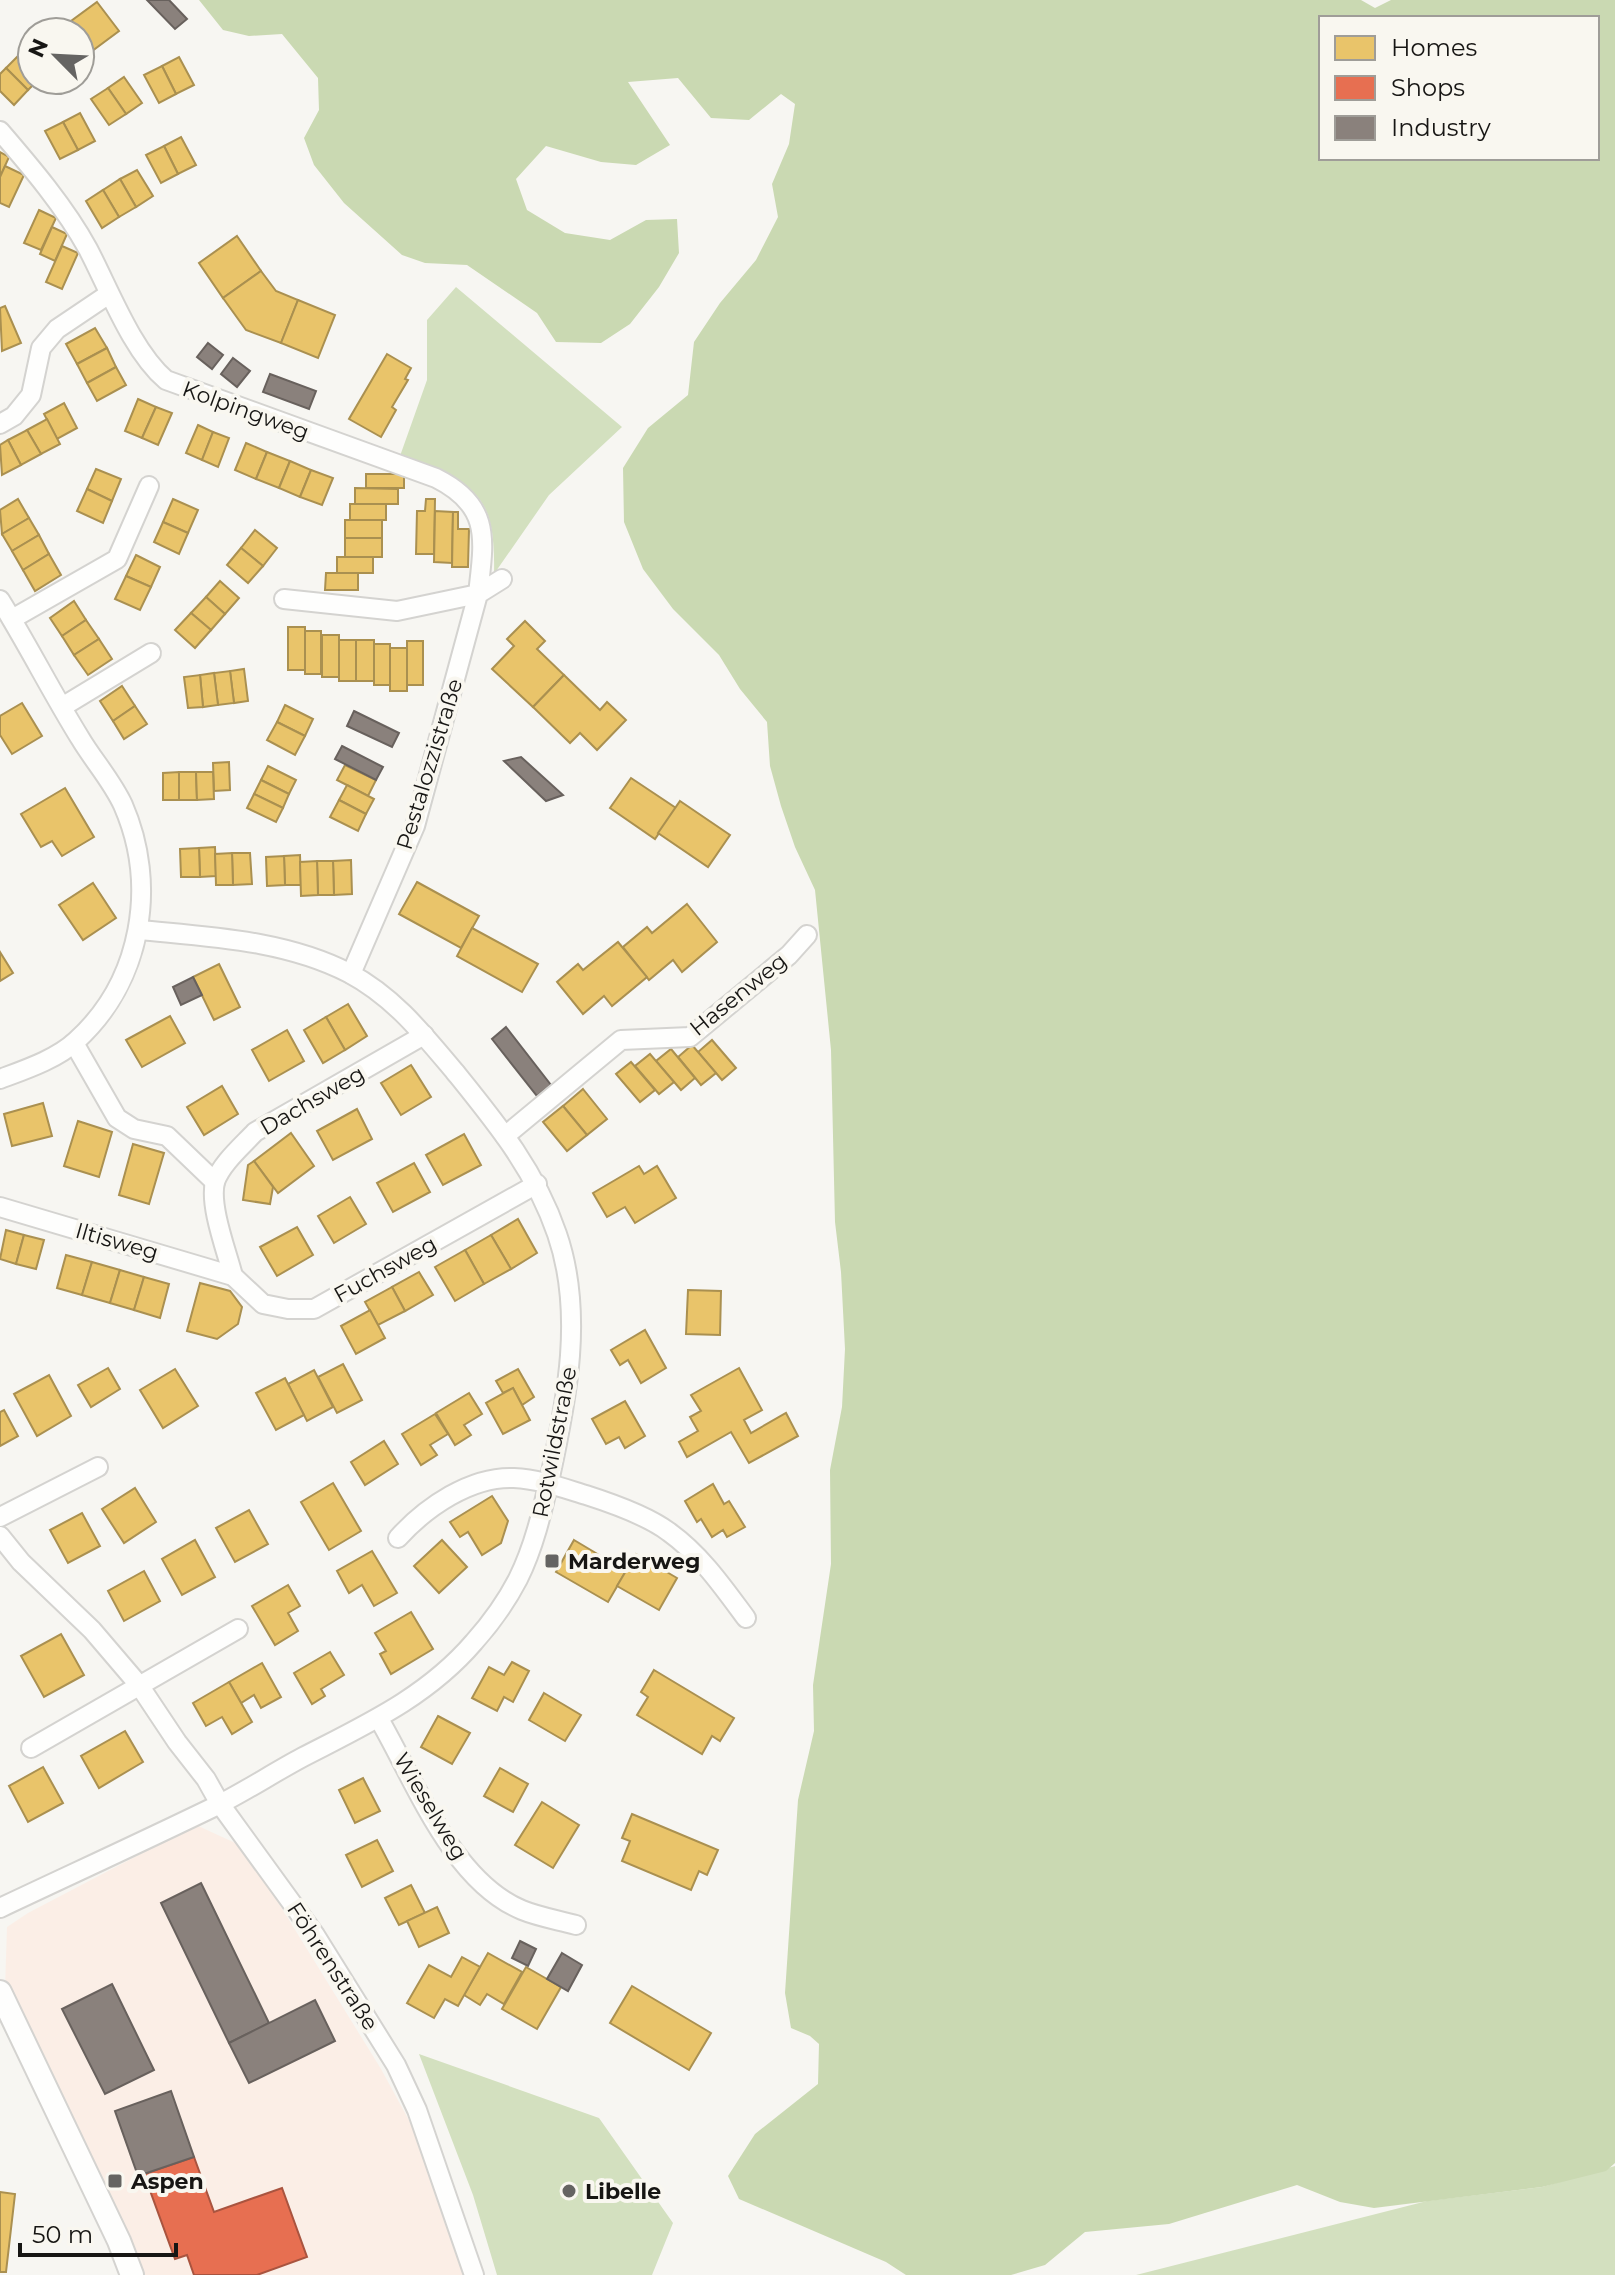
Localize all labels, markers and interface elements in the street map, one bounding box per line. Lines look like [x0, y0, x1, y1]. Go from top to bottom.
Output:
north arrow [16, 16, 96, 96]
legend [1319, 16, 1599, 160]
text: Homes [1391, 33, 1477, 62]
text: N [22, 34, 54, 62]
text: Shops [1391, 73, 1465, 102]
text: Industry [1391, 113, 1491, 142]
street label: Kolpingweg [179, 375, 313, 446]
street label: Pestalozzistraße [391, 675, 468, 853]
street label: Hasenweg [684, 947, 792, 1042]
street label: Dachsweg [255, 1060, 369, 1141]
street label: Iltisweg [72, 1217, 161, 1266]
street label: Fuchsweg [329, 1230, 441, 1309]
street label: Rotwildstraße [527, 1364, 582, 1520]
place label: Marderweg [568, 1548, 700, 1575]
marker: Marderweg [543, 1552, 561, 1570]
street label: Wieselweg [388, 1748, 473, 1865]
street label: Föhrenstraße [281, 1897, 384, 2035]
place label: Aspen [130, 2168, 204, 2195]
marker: Aspen [106, 2172, 124, 2190]
place label: Libelle [585, 2178, 661, 2205]
marker: Libelle [560, 2182, 578, 2200]
scale bar [20, 2207, 176, 2257]
text: 50 m [32, 2220, 93, 2249]

